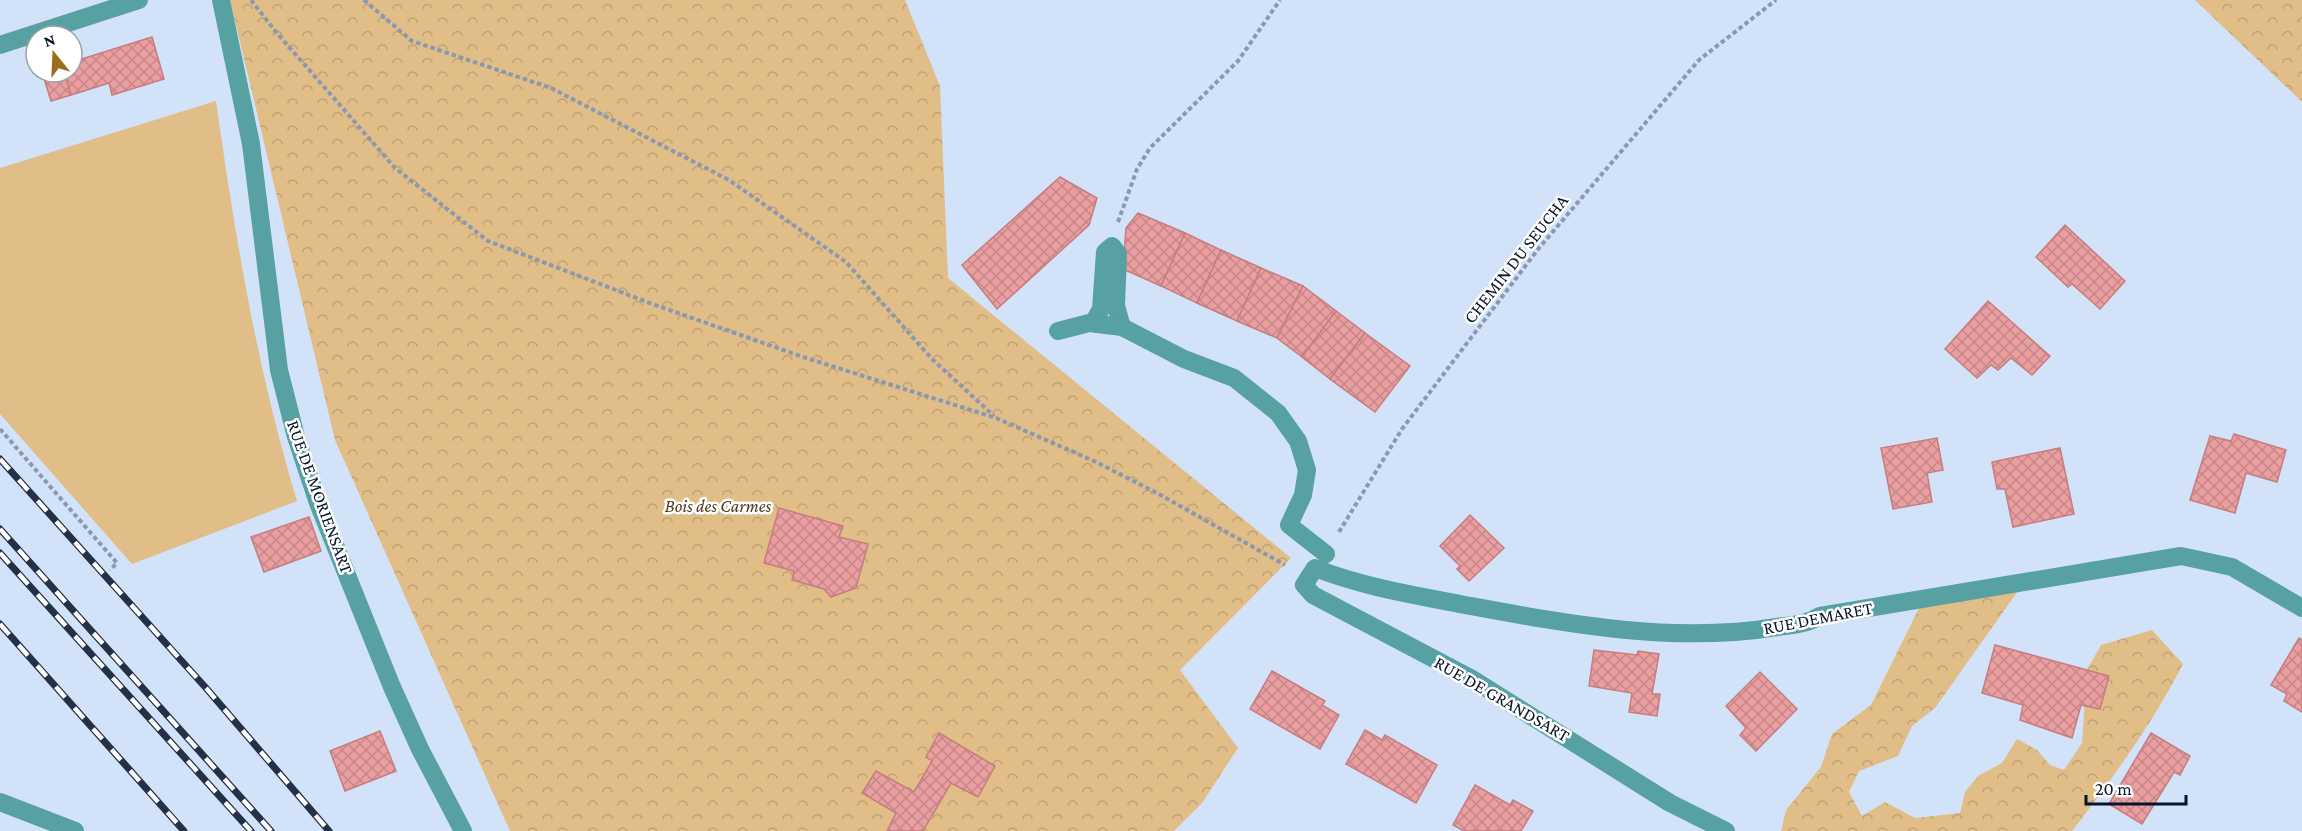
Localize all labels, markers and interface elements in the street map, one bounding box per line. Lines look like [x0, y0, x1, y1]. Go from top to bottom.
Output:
north arrow [24, 24, 84, 84]
text: N [42, 30, 57, 50]
street label: CHEMIN DU SEUCHA [1460, 190, 1573, 327]
street label: RUE DE MORIENSART [283, 418, 357, 577]
park label: Bois des Carmes [665, 496, 772, 516]
street label: RUE DEMARET [1762, 598, 1875, 638]
street label: RUE DE GRANDSART [1431, 652, 1573, 746]
scale bar [2086, 768, 2186, 806]
text: 20 m [2095, 779, 2132, 799]

